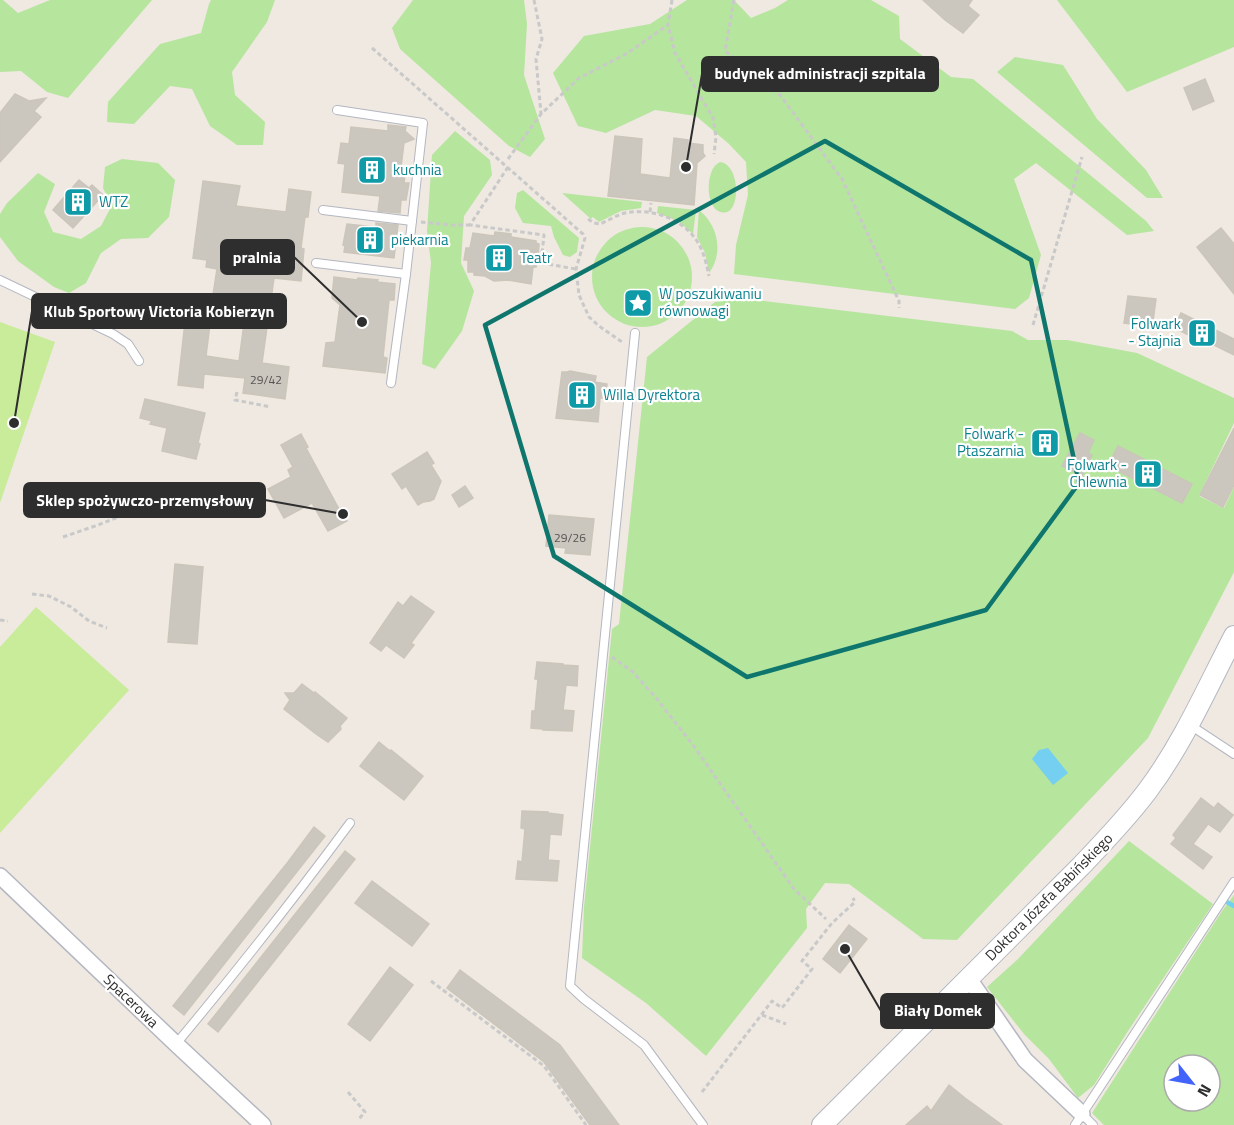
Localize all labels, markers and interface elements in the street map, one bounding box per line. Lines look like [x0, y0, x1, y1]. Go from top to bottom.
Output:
callout: budynek administracji szpitala [702, 57, 938, 91]
text: budynek administracji szpitala [714, 61, 926, 85]
building icon: kuchnia [356, 154, 388, 186]
place label: kuchnia [393, 158, 442, 181]
building icon: WTZ [62, 186, 94, 218]
place label: WTZ [99, 190, 128, 213]
building icon: piekarnia [354, 224, 386, 256]
place label: piekarnia [391, 228, 449, 251]
callout: pralnia [221, 240, 294, 274]
building icon: Teatr [483, 242, 515, 274]
text: pralnia [233, 245, 281, 269]
place label: Teatr [520, 246, 552, 269]
place label: W poszukiwaniu równowagi [659, 282, 762, 322]
place icon: W poszukiwaniu równowagi [622, 287, 654, 319]
callout: Klub Sportowy Victoria Kobierzyn [32, 294, 286, 328]
text: Klub Sportowy Victoria Kobierzyn [44, 299, 274, 323]
place label: Folwark - Stajnia [1128, 312, 1181, 352]
building icon: Folwark - Stajnia [1186, 317, 1218, 349]
house number: 29/42 [250, 370, 282, 389]
building icon: Willa Dyrektora [566, 379, 598, 411]
place label: Willa Dyrektora [603, 383, 700, 406]
place label: Folwark - Ptaszarnia [957, 422, 1024, 462]
building icon: Folwark - Ptaszarnia [1029, 427, 1061, 459]
place label: Folwark - Chlewnia [1067, 453, 1127, 493]
building icon: Folwark - Chlewnia [1132, 458, 1164, 490]
callout: Sklep spożywczo-przemysłowy [24, 483, 265, 517]
text: Sklep spożywczo-przemysłowy [36, 488, 254, 512]
house number: 29/26 [554, 528, 586, 547]
street label: Doktora Józefa Babińskiego [979, 827, 1118, 966]
street label: Spacerowa [98, 968, 165, 1033]
callout: Biały Domek [881, 994, 994, 1028]
text: Biały Domek [894, 998, 983, 1022]
north arrow [1162, 1053, 1222, 1113]
text: N [1192, 1080, 1218, 1102]

